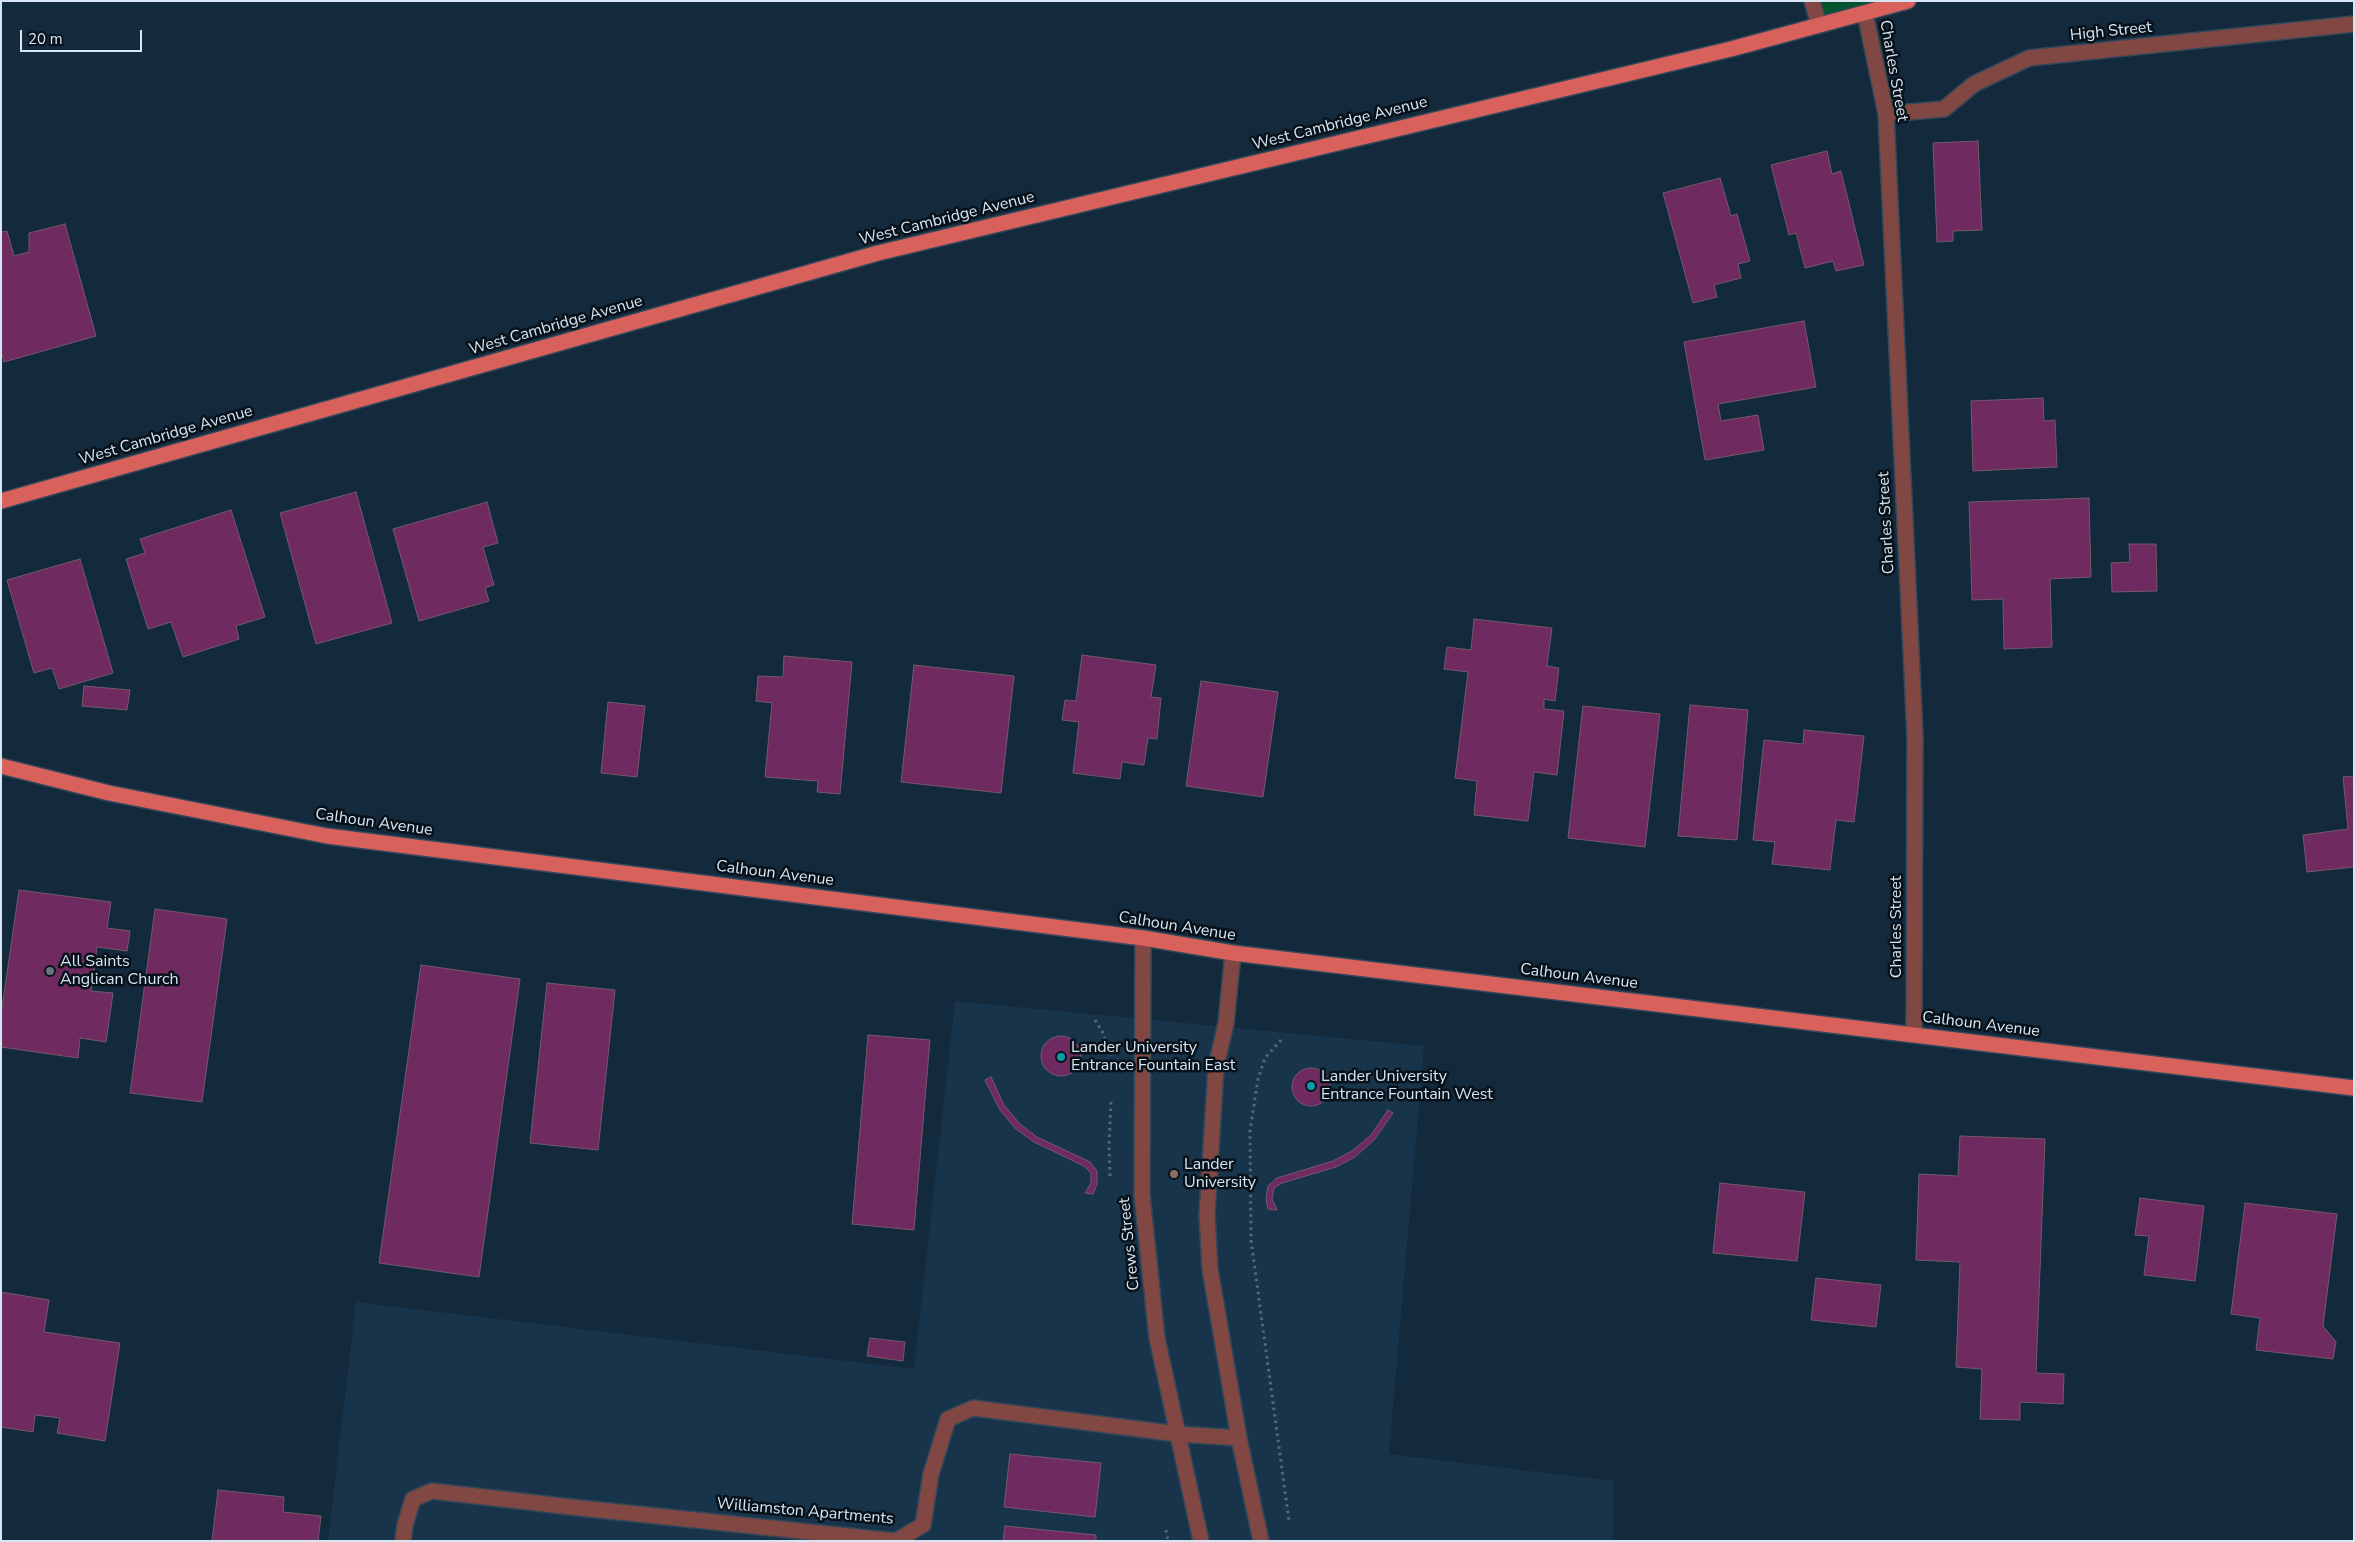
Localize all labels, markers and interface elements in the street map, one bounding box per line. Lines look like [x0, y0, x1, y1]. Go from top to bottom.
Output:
street label: High Street [2069, 18, 2153, 46]
street label: Charles Street [1875, 19, 1911, 123]
scale bar [22, 20, 145, 52]
text: 20 m [28, 29, 63, 49]
street label: West Cambridge Avenue [1250, 93, 1430, 155]
street label: West Cambridge Avenue [857, 188, 1037, 250]
street label: West Cambridge Avenue [467, 292, 645, 360]
street label: West Cambridge Avenue [77, 402, 255, 470]
street label: Charles Street [1875, 471, 1899, 575]
street label: Calhoun Avenue [314, 805, 434, 841]
street label: Calhoun Avenue [715, 857, 835, 891]
street label: Charles Street [1887, 876, 1907, 978]
street label: Calhoun Avenue [1117, 908, 1237, 946]
place label: All Saints Anglican Church [60, 952, 179, 990]
street label: Calhoun Avenue [1519, 960, 1639, 994]
marker: All Saints Anglican Church [44, 965, 56, 977]
street label: Calhoun Avenue [1921, 1008, 2041, 1042]
place label: Lander University Entrance Fountain East [1071, 1038, 1235, 1076]
marker: Lander University Entrance Fountain East [1055, 1051, 1067, 1063]
place label: Lander University Entrance Fountain West [1321, 1067, 1493, 1105]
marker: Lander University Entrance Fountain West [1305, 1080, 1317, 1092]
place label: Lander University [1184, 1155, 1256, 1193]
marker: Lander University [1168, 1168, 1180, 1180]
street label: Crews Street [1116, 1196, 1144, 1292]
street label: Williamston Apartments [716, 1495, 894, 1529]

